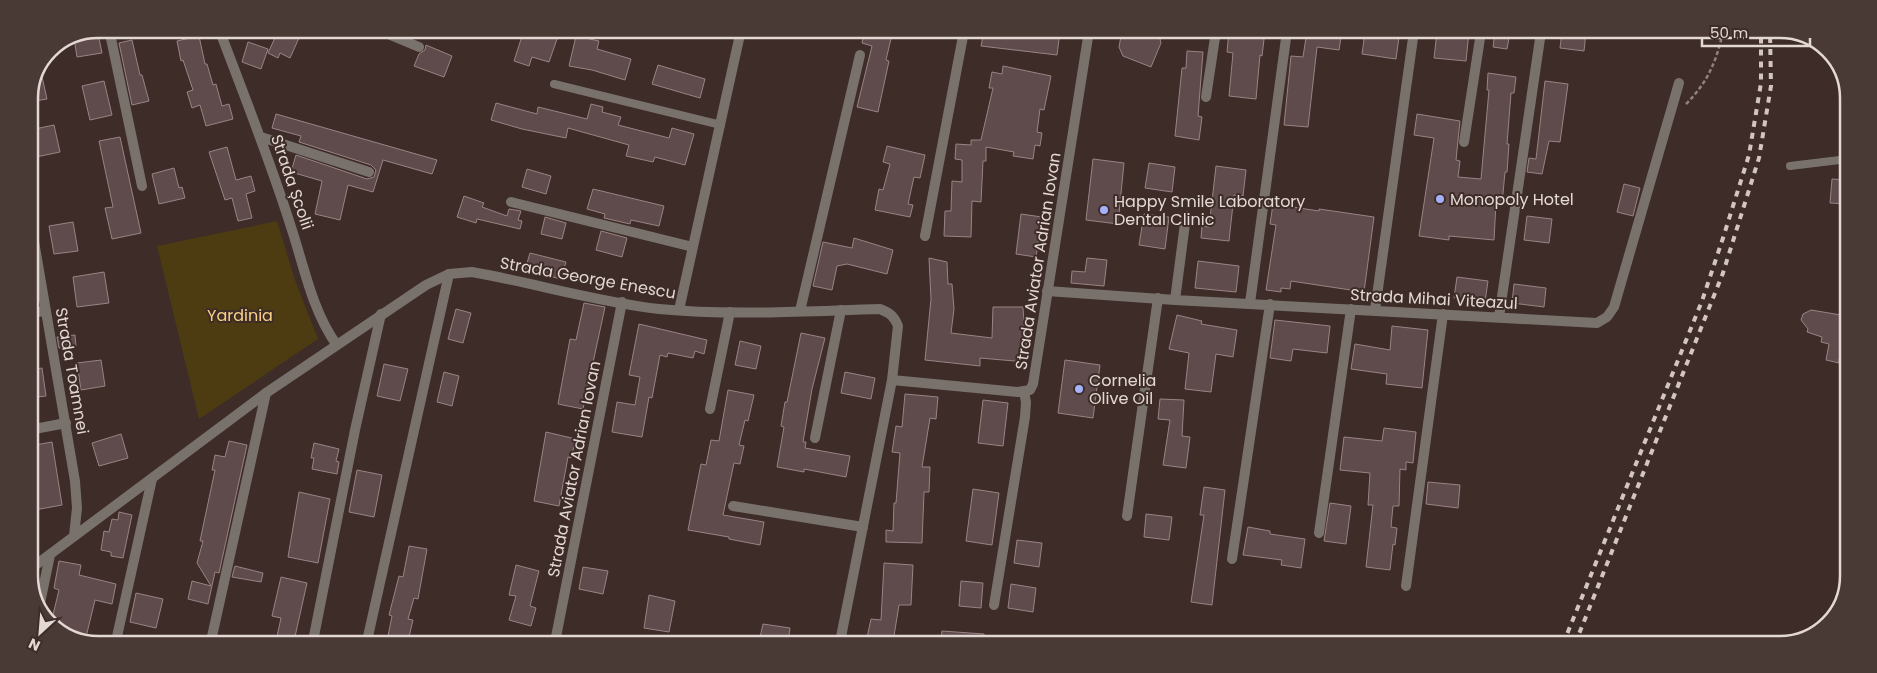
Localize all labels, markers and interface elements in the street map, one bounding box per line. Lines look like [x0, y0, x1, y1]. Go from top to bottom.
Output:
scale bar [1702, 15, 1810, 47]
text: 50 m [1710, 22, 1748, 43]
street label: Strada Școlii [265, 131, 319, 233]
street label: Strada Aviator Adrian Iovan [1009, 151, 1067, 371]
place label: Monopoly Hotel [1450, 188, 1574, 211]
place label: Happy Smile Laboratory Dental Clinic [1114, 190, 1305, 231]
marker: Monopoly Hotel [1434, 193, 1446, 205]
marker: Happy Smile Laboratory Dental Clinic [1098, 204, 1110, 216]
street label: Strada George Enescu [498, 251, 678, 305]
street label: Strada Mihai Viteazul [1350, 283, 1518, 315]
park label: Yardinia [207, 304, 273, 327]
street label: Strada Toamnei [50, 306, 94, 436]
street label: Strada Aviator Adrian Iovan [542, 359, 606, 579]
place label: Cornelia Olive Oil [1089, 369, 1156, 410]
marker: Cornelia Olive Oil [1073, 383, 1085, 395]
north arrow [15, 608, 65, 658]
text: N [25, 633, 43, 656]

